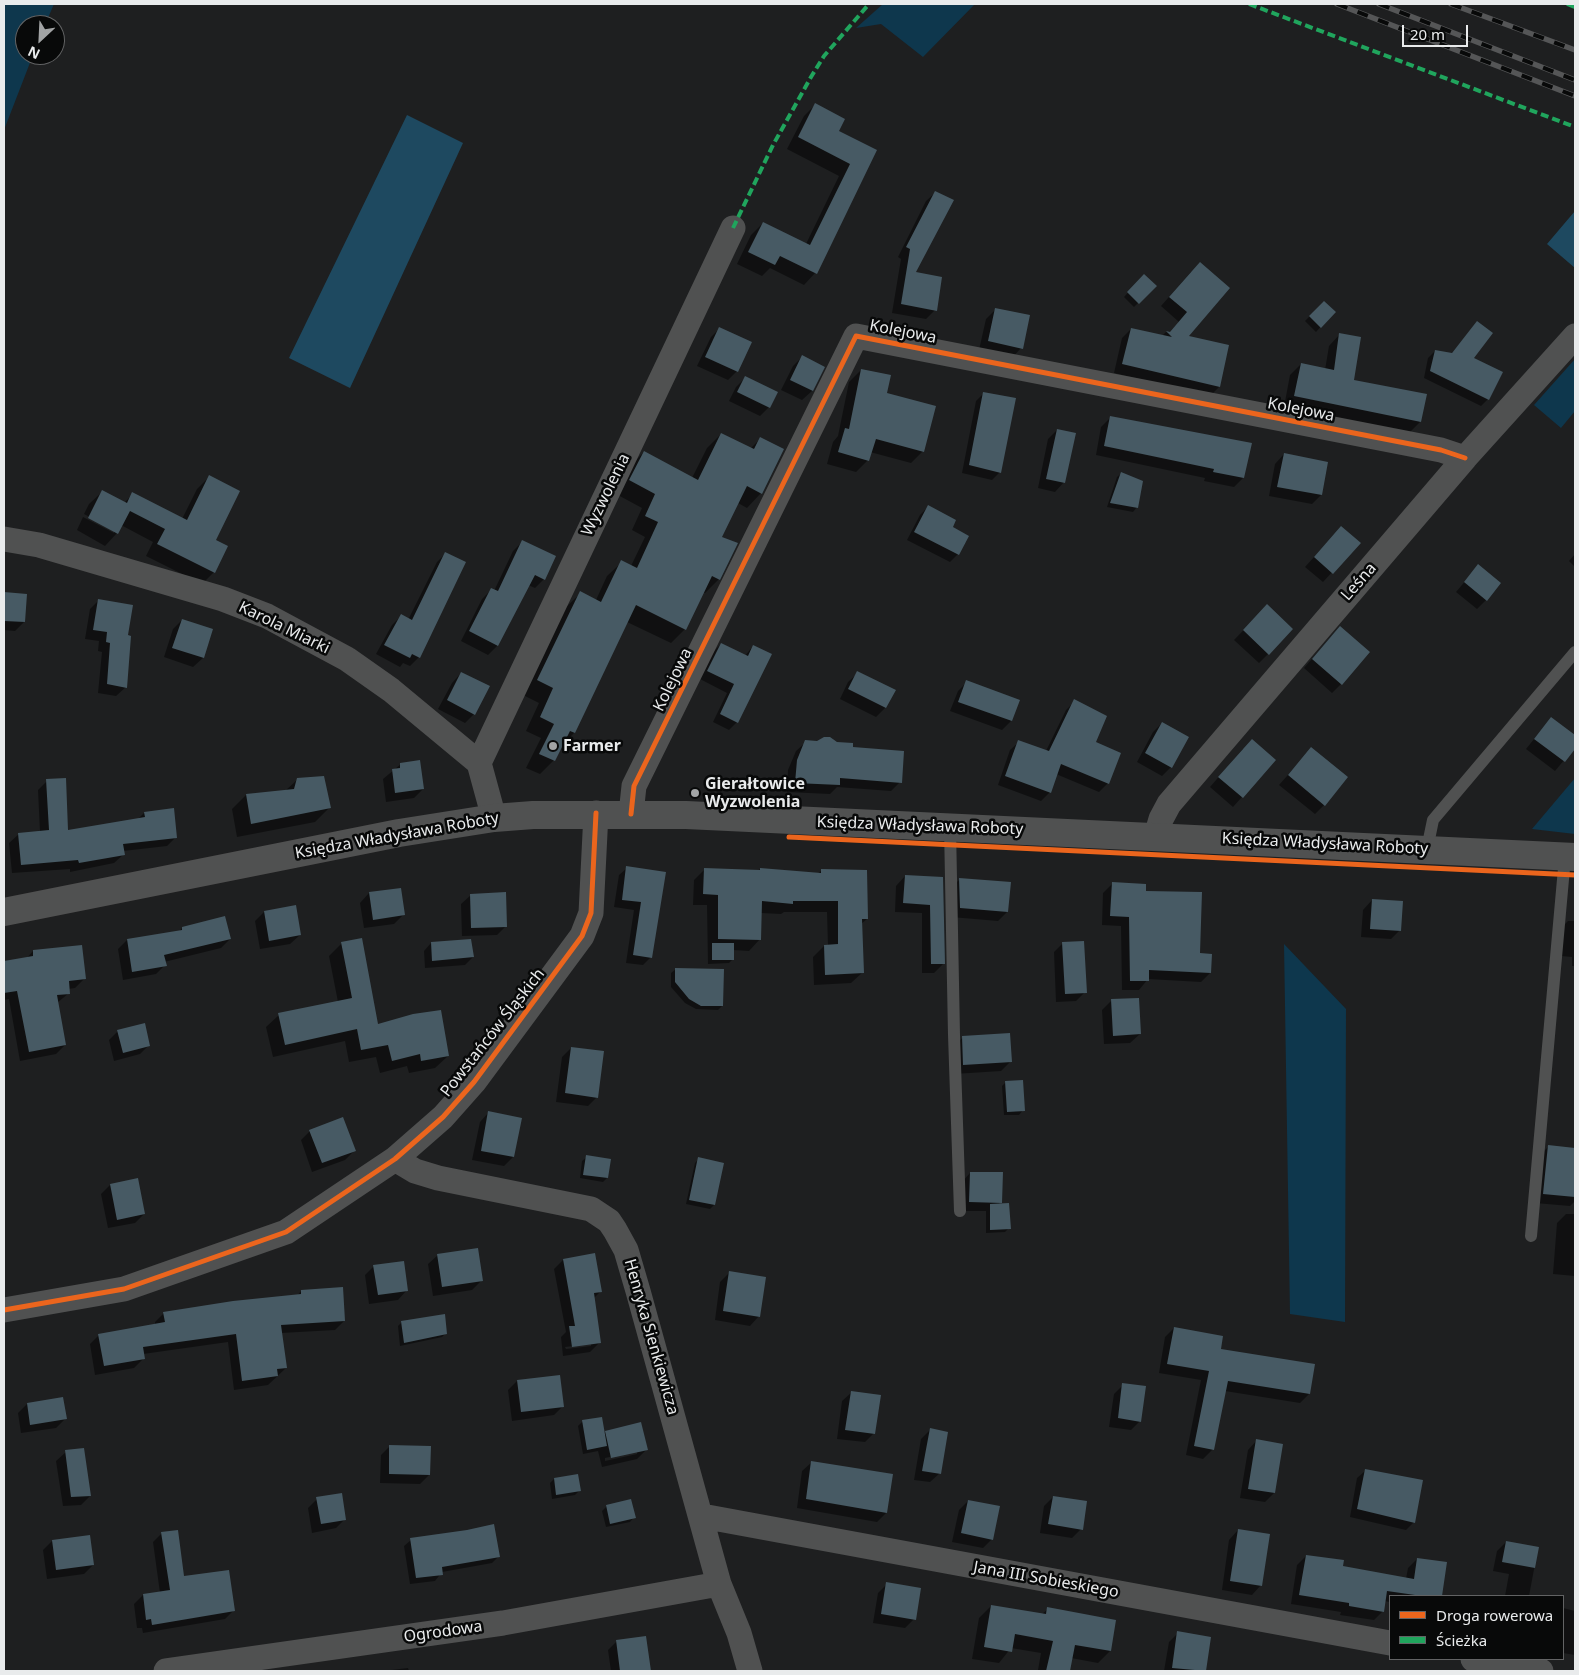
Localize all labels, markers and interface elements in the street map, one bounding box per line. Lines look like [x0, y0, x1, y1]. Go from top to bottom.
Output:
north arrow [15, 15, 65, 65]
scale bar [1404, 15, 1470, 47]
text: 20 m [1410, 24, 1445, 44]
text: N [25, 42, 43, 64]
street label: Kolejowa [868, 316, 938, 348]
street label: Kolejowa [1266, 394, 1336, 426]
street label: Wyzwolenia [578, 451, 634, 539]
street label: Leśna [1337, 559, 1381, 605]
street label: Karola Miarki [235, 598, 333, 658]
street label: Kolejowa [650, 645, 696, 715]
place label: Farmer [563, 736, 621, 756]
marker: Farmer [547, 740, 559, 752]
place label: Gierałtowice Wyzwolenia [705, 774, 805, 812]
marker: Gierałtowice Wyzwolenia [689, 787, 701, 799]
street label: Księdza Władysława Roboty [294, 809, 500, 863]
street label: Księdza Władysława Roboty [816, 813, 1024, 839]
street label: Księdza Władysława Roboty [1221, 829, 1429, 859]
street label: Powstańców Śląskich [437, 965, 549, 1101]
street label: Henryka Sienkiewicza [620, 1257, 682, 1417]
street label: Jana III Sobieskiego [972, 1558, 1120, 1602]
legend [1389, 1595, 1564, 1660]
text: Droga rowerowa [1436, 1605, 1553, 1625]
street label: Ogrodowa [403, 1617, 483, 1647]
text: Ścieżka [1436, 1630, 1487, 1650]

